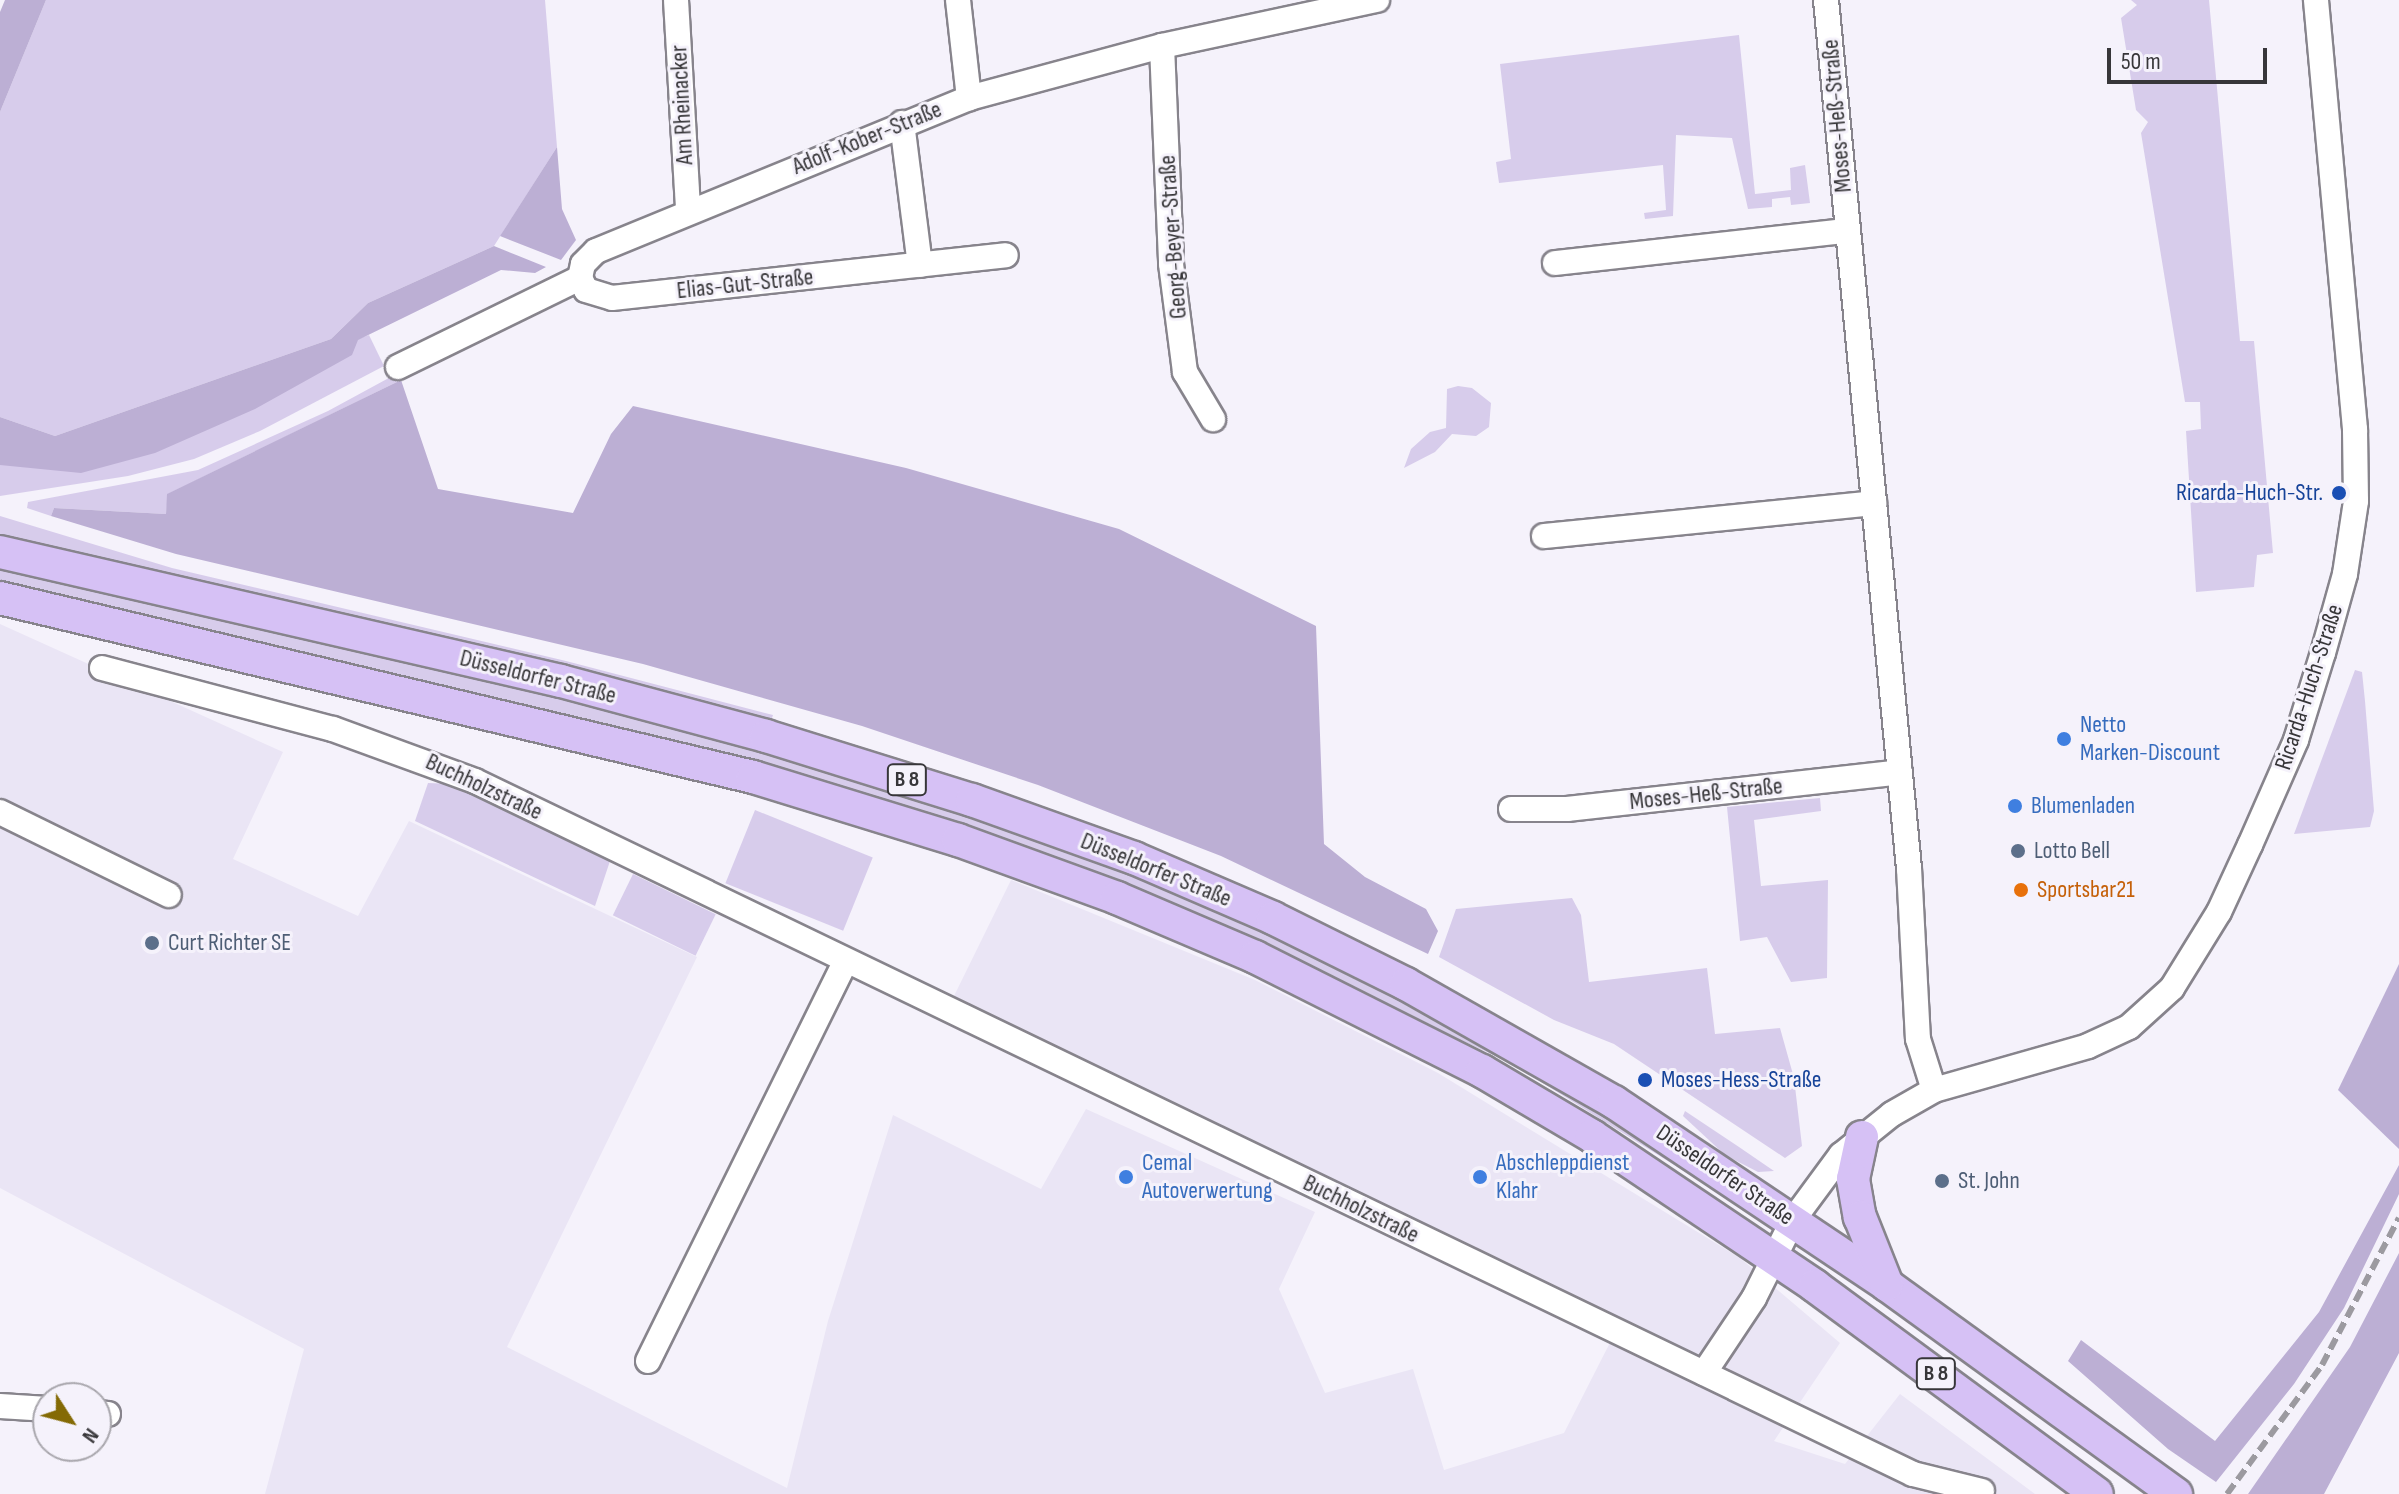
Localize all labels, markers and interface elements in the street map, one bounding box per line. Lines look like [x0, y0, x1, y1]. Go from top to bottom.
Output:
scale bar [2111, 32, 2271, 82]
street label: Moses-Heß-Straße [1816, 38, 1858, 194]
street label: Am Rheinacker [664, 44, 700, 166]
text: 50 m [2121, 47, 2161, 76]
street label: Adolf-Kober-Straße [788, 95, 946, 181]
street label: Georg-Beyer-Straße [1153, 154, 1193, 320]
street label: Elias-Gut-Straße [675, 263, 815, 305]
place label: Ricarda-Huch-Str. [2176, 479, 2323, 507]
marker: Ricarda-Huch-Str. [2330, 484, 2348, 502]
street label: Ricarda-Huch-Straße [2269, 601, 2349, 773]
street label: Düsseldorfer Straße [457, 644, 619, 710]
place label: Netto Marken-Discount [2080, 711, 2220, 767]
marker: Netto Marken-Discount [2055, 730, 2073, 748]
street label: Buchholzstraße [421, 747, 547, 827]
road number: B 8 [885, 762, 929, 798]
street label: Moses-Heß-Straße [1628, 772, 1784, 816]
place label: Blumenladen [2031, 792, 2135, 820]
marker: Blumenladen [2006, 797, 2024, 815]
street label: Düsseldorfer Straße [1076, 827, 1236, 913]
place label: Lotto Bell [2034, 837, 2110, 865]
marker: Lotto Bell [2009, 842, 2027, 860]
place label: Sportsbar21 [2037, 876, 2135, 904]
marker: Sportsbar21 [2012, 881, 2030, 899]
place label: Curt Richter SE [168, 929, 291, 957]
marker: Curt Richter SE [143, 934, 161, 952]
place label: Moses-Hess-Straße [1661, 1066, 1821, 1094]
marker: Moses-Hess-Straße [1636, 1071, 1654, 1089]
street label: Düsseldorfer Straße [1651, 1118, 1799, 1232]
place label: Cemal Autoverwertung [1142, 1149, 1273, 1205]
place label: Abschleppdienst Klahr [1496, 1149, 1629, 1205]
place label: St. John [1958, 1167, 2020, 1195]
marker: Cemal Autoverwertung [1117, 1168, 1135, 1186]
marker: Abschleppdienst Klahr [1471, 1168, 1489, 1186]
street label: Buchholzstraße [1298, 1169, 1424, 1249]
marker: St. John [1933, 1172, 1951, 1190]
road number: B 8 [1914, 1356, 1958, 1392]
north arrow [32, 1382, 112, 1462]
text: N [76, 1423, 105, 1448]

